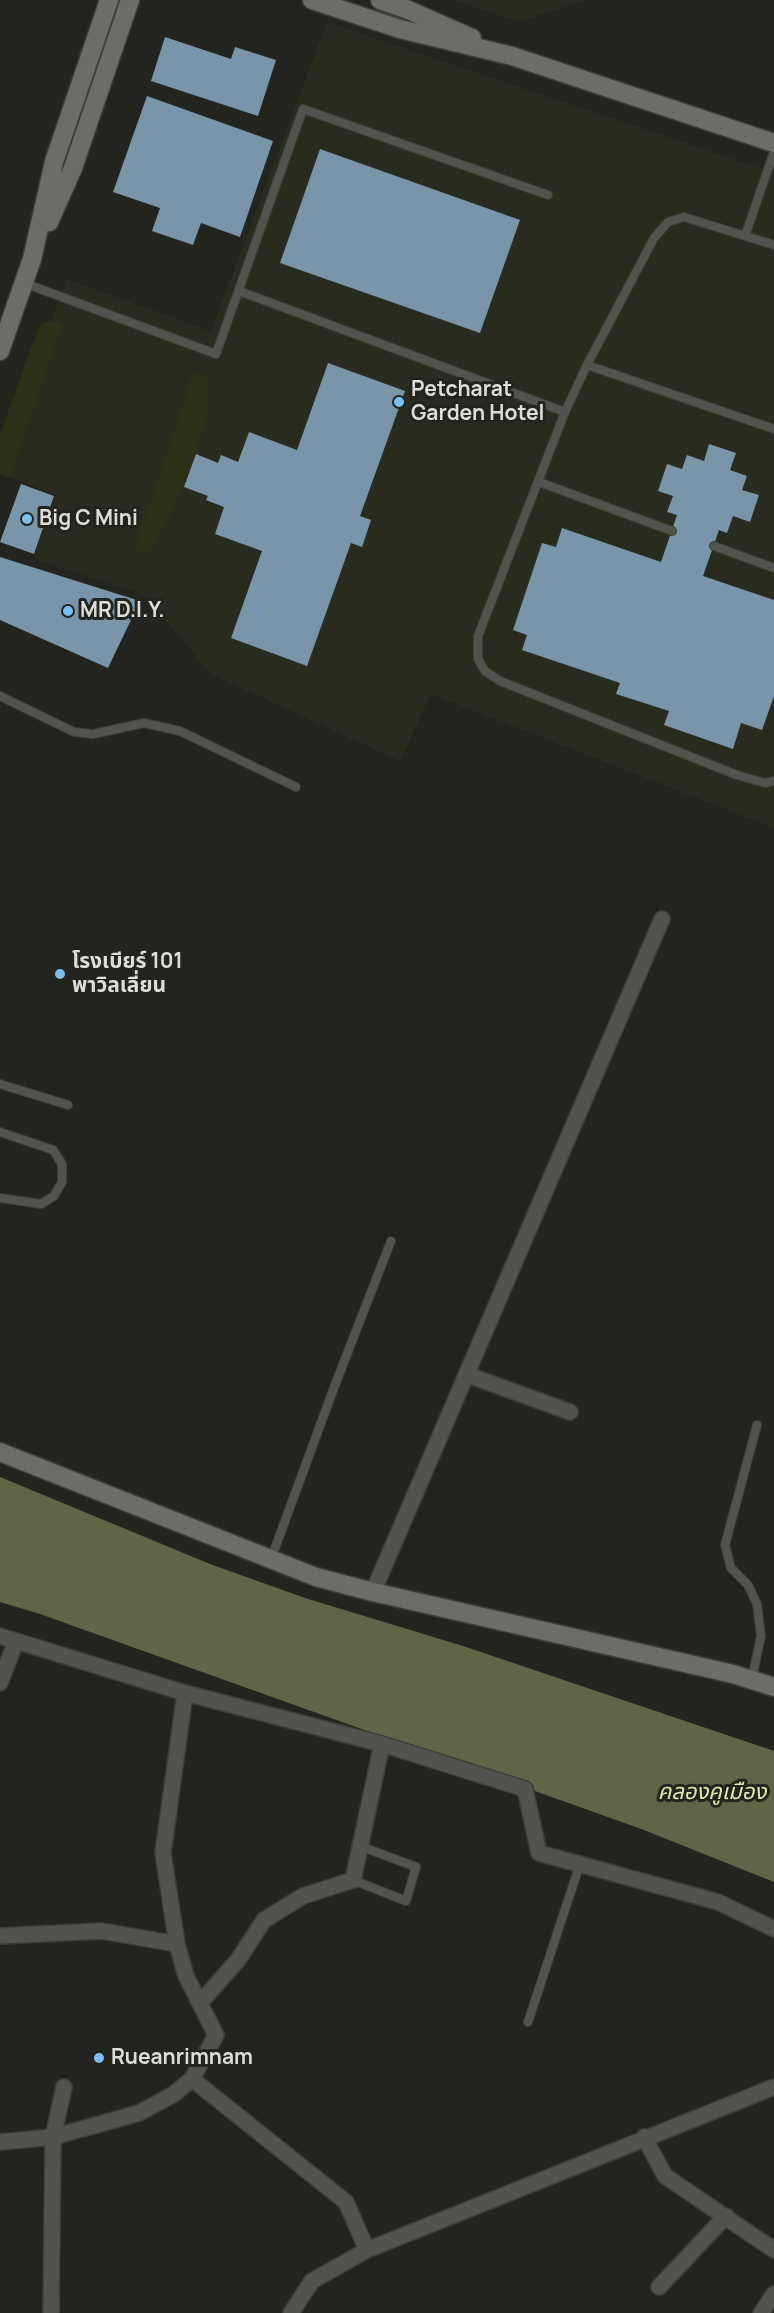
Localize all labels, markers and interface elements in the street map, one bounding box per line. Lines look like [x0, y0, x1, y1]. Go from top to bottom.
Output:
place label: Petcharat Garden Hotel [411, 377, 544, 427]
marker: Petcharat Garden Hotel [392, 395, 406, 409]
place label: Big C Mini [39, 506, 138, 532]
marker: Big C Mini [20, 512, 34, 526]
place label: MR D.I.Y. [80, 598, 165, 624]
marker: MR D.I.Y. [61, 604, 75, 618]
place label: โรงเบียร์ 101 พาวิลเลี่ยน [72, 949, 183, 999]
marker: โรงเบียร์ 101 พาวิลเลี่ยน [53, 967, 67, 981]
water label: คลองคูเมือง [658, 1780, 766, 1806]
place label: Rueanrimnam [111, 2045, 253, 2071]
marker: Rueanrimnam [92, 2051, 106, 2065]

